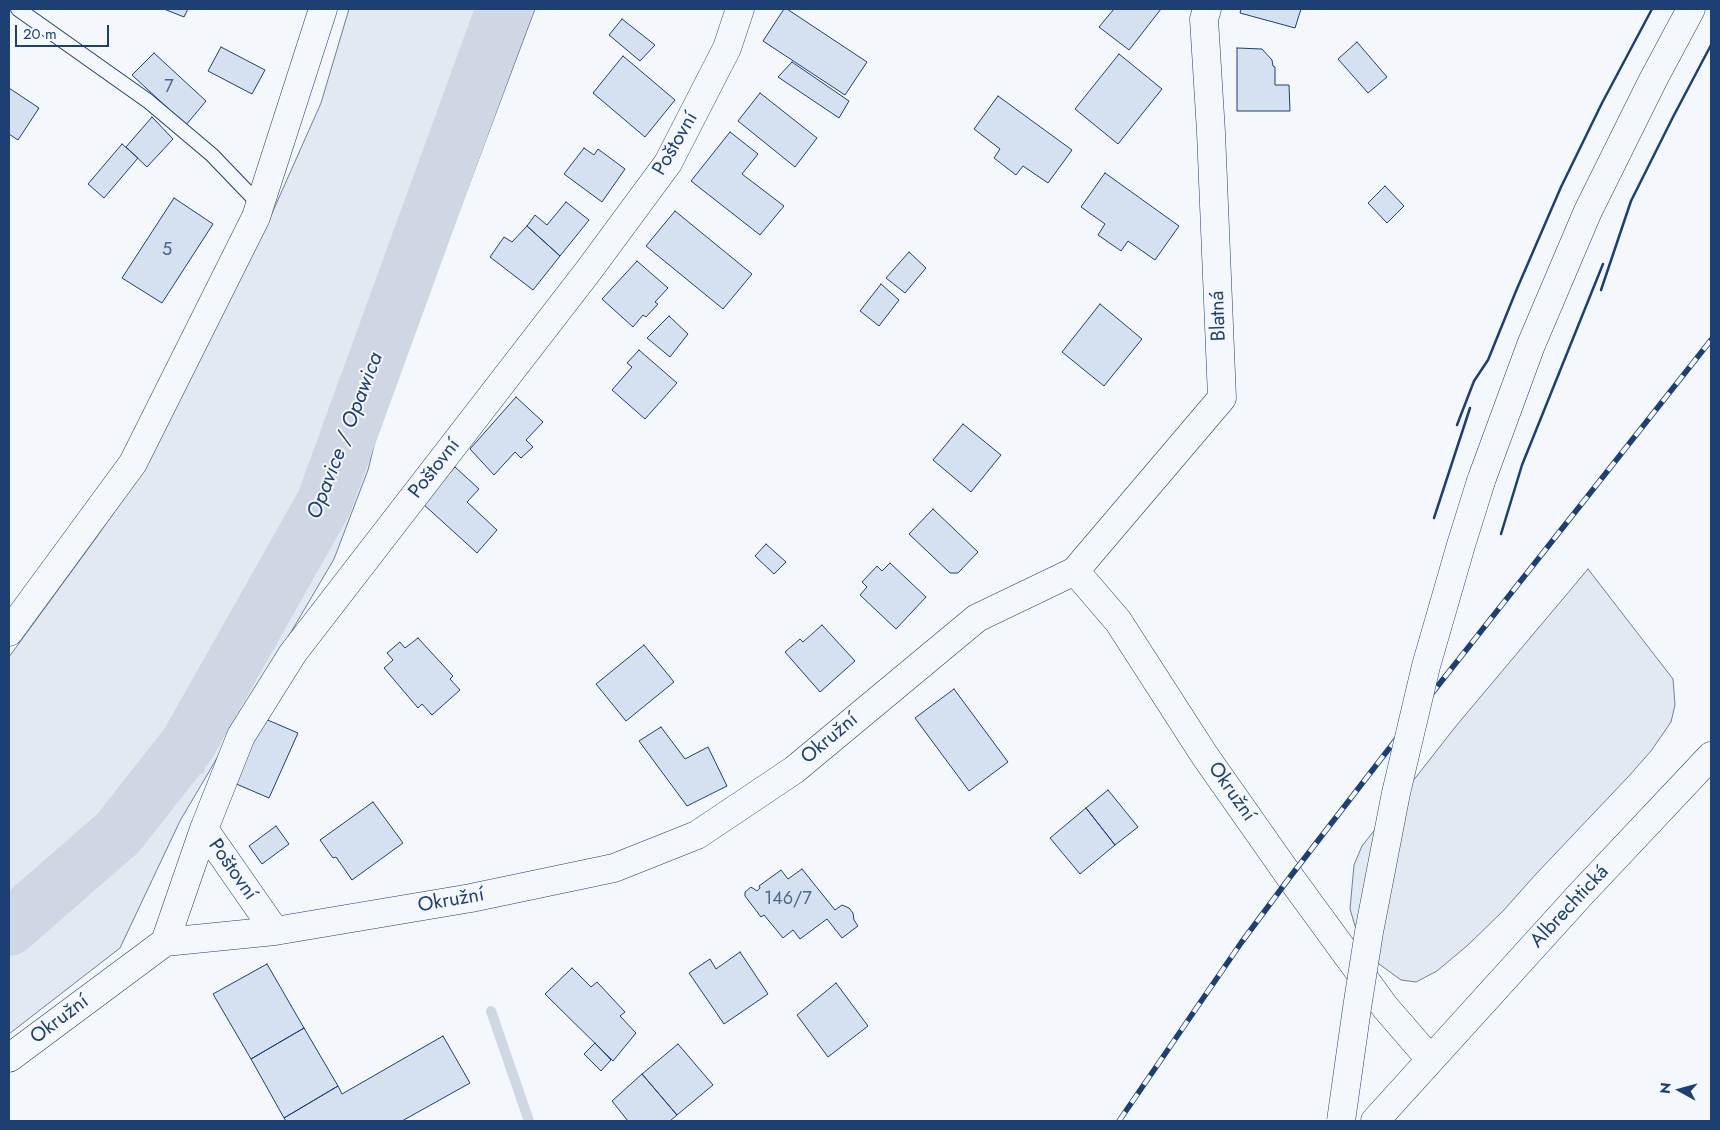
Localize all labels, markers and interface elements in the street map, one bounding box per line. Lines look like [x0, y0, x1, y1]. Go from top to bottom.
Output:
scale bar [18, 15, 111, 47]
text: 20 m [23, 23, 57, 45]
house number: 7 [164, 77, 174, 99]
street label: Poštovní [648, 108, 704, 180]
house number: 5 [162, 240, 172, 262]
street label: Blatná [1206, 290, 1232, 342]
water label: Opavice / Opawica [303, 349, 389, 523]
street label: Poštovní [404, 434, 466, 504]
street label: Okružní [797, 708, 863, 770]
street label: Okružní [1202, 758, 1260, 826]
street label: Poštovní [202, 835, 262, 905]
street label: Albrechtická [1526, 861, 1614, 953]
street label: Okružní [416, 883, 486, 919]
house number: 146/7 [764, 889, 812, 911]
street label: Okružní [26, 990, 94, 1050]
north arrow [1655, 1065, 1705, 1115]
text: N [1655, 1081, 1676, 1095]

